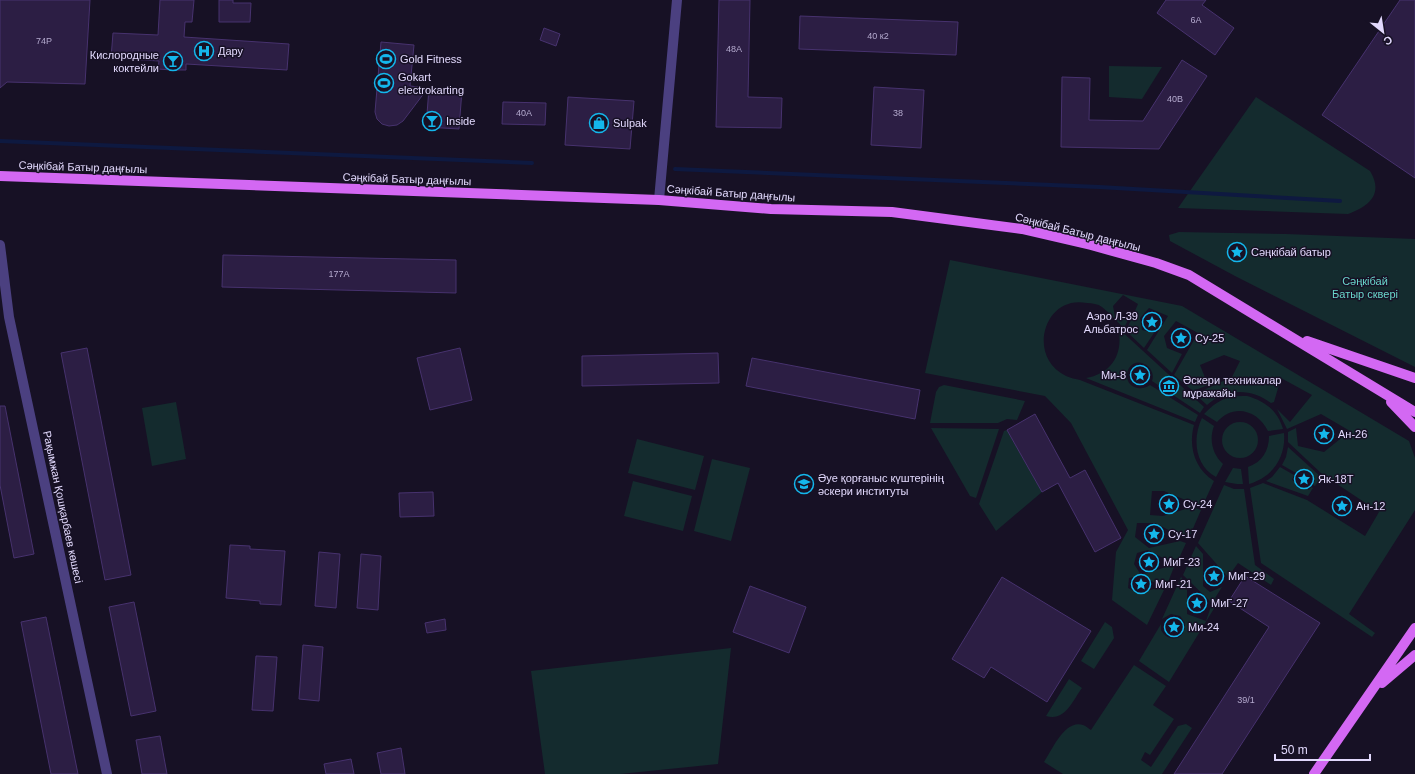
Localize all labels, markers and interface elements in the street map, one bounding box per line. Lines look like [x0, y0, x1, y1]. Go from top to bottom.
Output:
north arrow [1363, 12, 1403, 52]
house number: 6А [1190, 15, 1202, 25]
house number: 40 к2 [867, 31, 889, 41]
text: С [1382, 33, 1394, 48]
house number: 74Р [36, 36, 52, 46]
hospital icon: Дару [193, 40, 215, 62]
house number: 48А [726, 44, 742, 54]
place label: Дару [218, 45, 244, 57]
sports icon: Gold Fitness [375, 48, 397, 70]
place label: Кислородные коктейли [90, 49, 159, 74]
bar icon: Кислородные коктейли [162, 50, 184, 72]
place label: Gold Fitness [400, 53, 462, 65]
place label: Gokart electrokarting [398, 71, 464, 96]
sports icon: Gokart electrokarting [373, 72, 395, 94]
house number: 40В [1167, 94, 1183, 104]
house number: 40А [516, 108, 532, 118]
house number: 38 [893, 108, 903, 118]
bar icon: Inside [421, 110, 443, 132]
shop icon: Sulpak [588, 112, 610, 134]
place label: Inside [446, 115, 475, 127]
place label: Sulpak [613, 117, 647, 129]
street label: Сәңкібай Батыр даңғылы [18, 159, 148, 175]
street label: Сәңкібай Батыр даңғылы [342, 171, 472, 187]
street label: Сәңкібай Батыр даңғылы [666, 183, 796, 203]
street label: Сәңкібай Батыр даңғылы [1014, 211, 1142, 253]
place icon: Сәңкібай батыр [1226, 241, 1248, 263]
place label: Сәңкібай батыр [1251, 246, 1331, 258]
house number: 177А [328, 269, 350, 279]
park label: Сәңкібай Батыр сквері [1332, 275, 1398, 300]
place label: Аэро Л-39 Альбатрос [1084, 310, 1138, 335]
place icon: Аэро Л-39 Альбатрос [1141, 311, 1163, 333]
place icon: Су-25 [1170, 327, 1192, 349]
place label: Су-25 [1195, 332, 1224, 344]
place icon: Ми-8 [1129, 364, 1151, 386]
place label: Ми-8 [1101, 369, 1126, 381]
place label: Әскери техникалар мұражайы [1183, 374, 1281, 399]
museum icon: Әскери техникалар мұражайы [1158, 375, 1180, 397]
place icon: Ан-26 [1313, 423, 1335, 445]
place label: Ан-26 [1338, 428, 1367, 440]
street label: Рақымжан Қошқарбаев көшесі [41, 430, 85, 584]
place icon: Як-18Т [1293, 468, 1315, 490]
place label: Әуе қорғаныс күштерінің әскери институты [818, 472, 944, 497]
school or university icon: Әуе қорғаныс күштерінің әскери институты [793, 473, 815, 495]
place label: Як-18Т [1318, 473, 1354, 485]
place icon: Су-24 [1158, 493, 1180, 515]
place icon: Ан-12 [1331, 495, 1353, 517]
place label: Су-24 [1183, 498, 1212, 510]
place label: Ан-12 [1356, 500, 1385, 512]
place icon: Су-17 [1143, 523, 1165, 545]
place label: Су-17 [1168, 528, 1197, 540]
place icon: МиГ-23 [1138, 551, 1160, 573]
place label: МиГ-23 [1163, 556, 1200, 568]
place icon: МиГ-29 [1203, 565, 1225, 587]
place label: МиГ-29 [1228, 570, 1265, 582]
place icon: МиГ-21 [1130, 573, 1152, 595]
place label: МиГ-21 [1155, 578, 1192, 590]
place icon: МиГ-27 [1186, 592, 1208, 614]
place label: МиГ-27 [1211, 597, 1248, 609]
place icon: Ми-24 [1163, 616, 1185, 638]
place label: Ми-24 [1188, 621, 1219, 633]
house number: 39/1 [1237, 695, 1255, 705]
scale bar [1275, 736, 1370, 762]
text: 50 m [1281, 743, 1308, 757]

